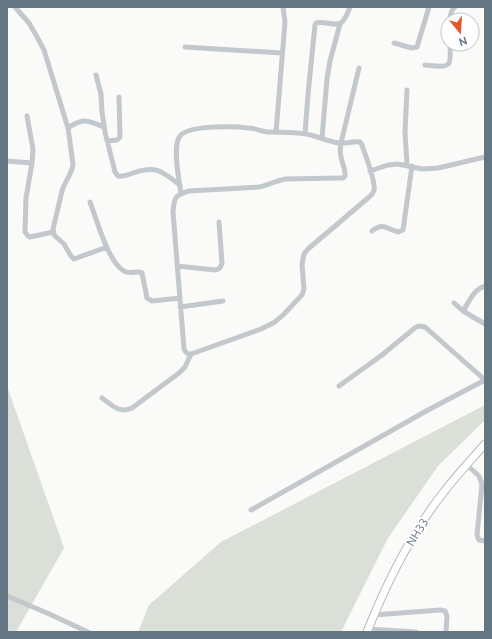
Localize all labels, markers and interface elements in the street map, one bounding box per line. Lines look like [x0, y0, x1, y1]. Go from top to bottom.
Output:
north arrow [440, 12, 480, 52]
text: N [457, 35, 469, 48]
street label: NH33 [403, 516, 431, 548]

